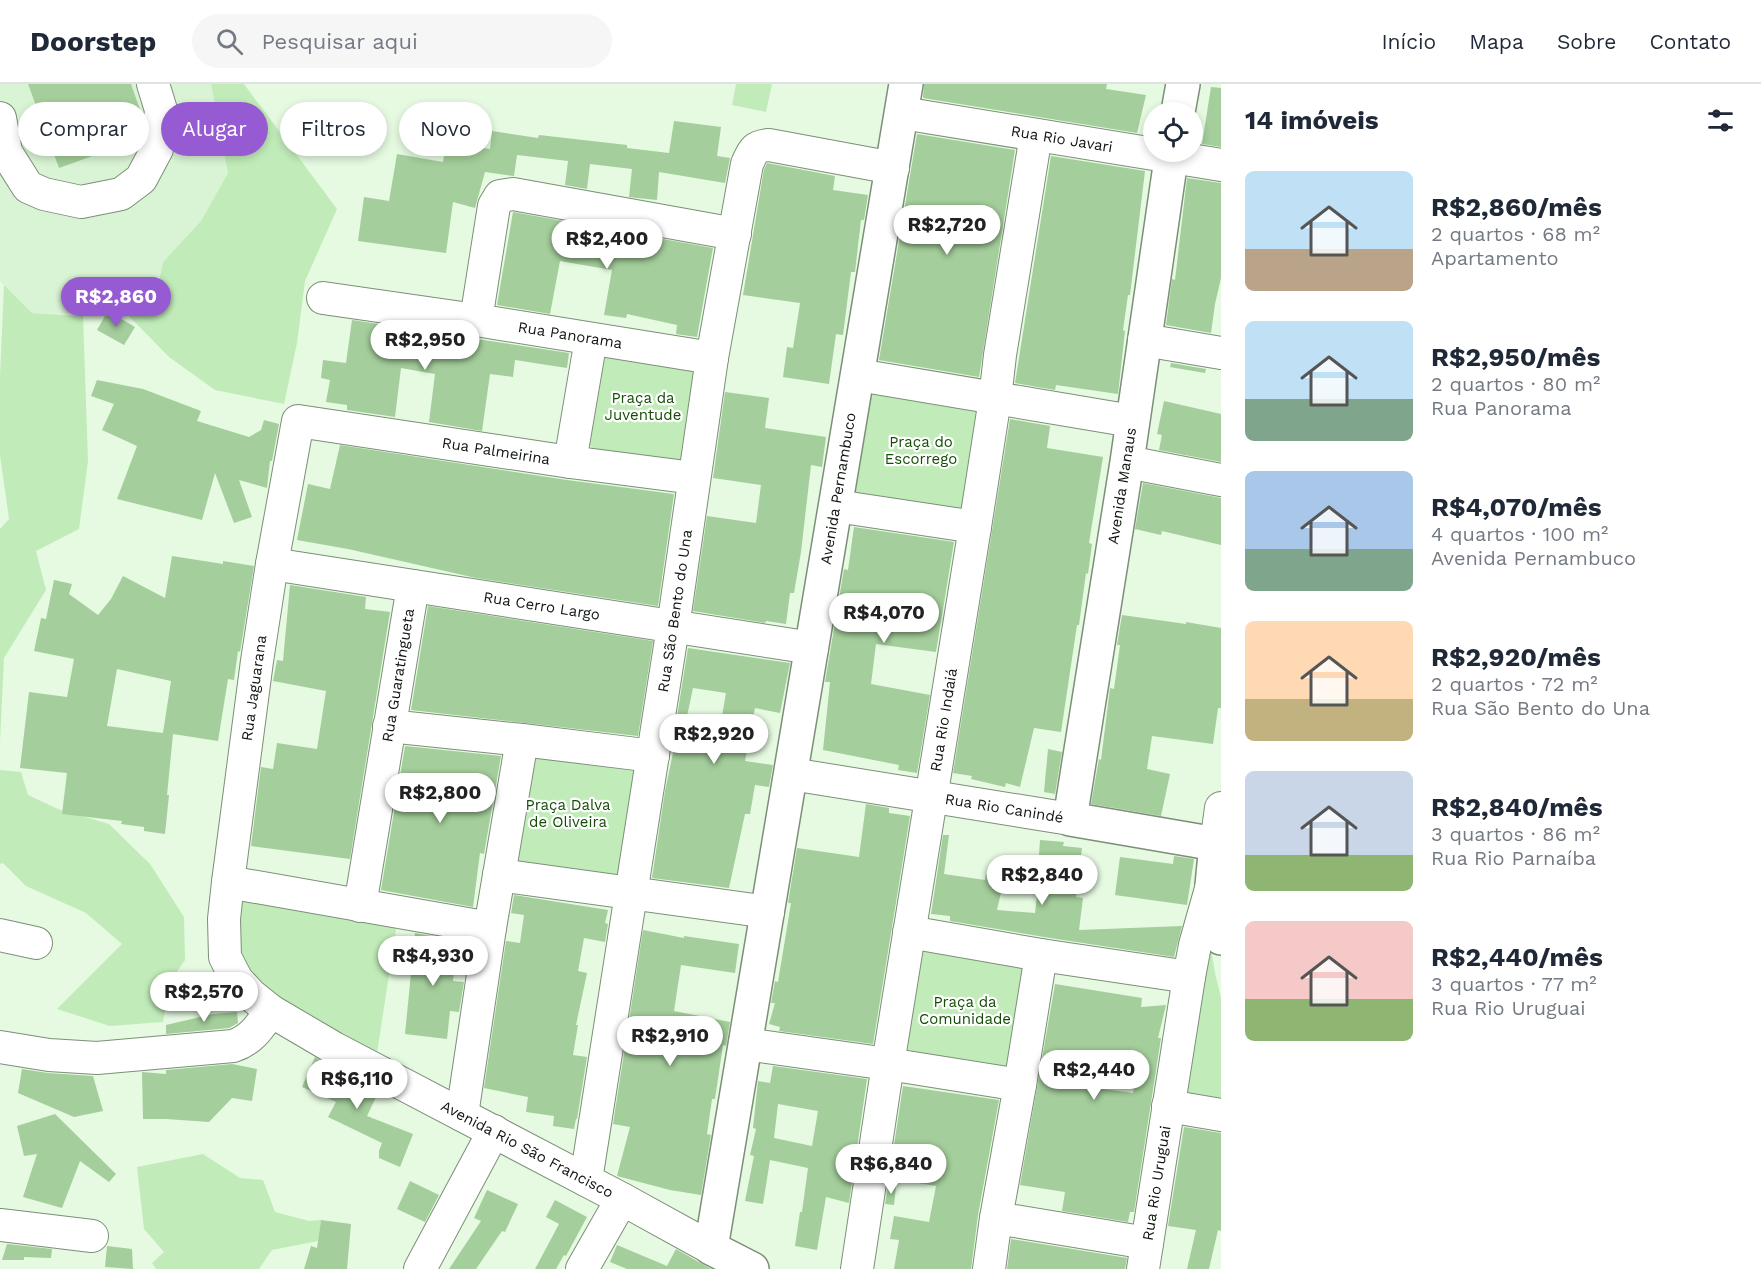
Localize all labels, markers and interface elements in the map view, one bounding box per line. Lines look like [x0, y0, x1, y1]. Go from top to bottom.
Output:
search box [192, 14, 612, 68]
text: Doorstep [30, 25, 156, 58]
icon: search [213, 25, 246, 58]
text: Pesquisar aqui [261, 29, 418, 54]
text: Início [1381, 29, 1436, 54]
text: Mapa [1469, 29, 1524, 54]
text: Sobre [1557, 29, 1616, 54]
text: Contato [1649, 29, 1731, 54]
chip: Comprar [18, 102, 149, 156]
chip: Alugar [161, 102, 268, 156]
chip: Filtros [280, 102, 387, 156]
chip: Novo [399, 102, 492, 156]
map controls [1143, 102, 1203, 162]
button: locate [1143, 102, 1203, 162]
icon: filters [1704, 104, 1737, 137]
text: 14 imóveis [1245, 105, 1379, 135]
street label: Rua Rio Javari [1010, 122, 1114, 156]
text: R$2,860/mês [1431, 192, 1602, 222]
icon: home [1293, 195, 1365, 267]
pin: R$2,720 [892, 205, 1002, 256]
text: R$2,720 [907, 212, 987, 236]
pin: R$2,400 [552, 219, 662, 270]
text: 2 quartos · 68 m² [1431, 222, 1600, 246]
text: R$2,400 [566, 226, 648, 250]
text: Apartamento [1431, 246, 1559, 270]
pin: R$2,860 [61, 277, 171, 328]
text: R$2,860 [75, 284, 157, 308]
street label: Rua Panorama [517, 318, 624, 353]
pin: R$2,950 [370, 320, 480, 371]
text: R$2,950 [384, 327, 466, 351]
text: R$2,950/mês [1431, 342, 1600, 372]
icon: home [1293, 345, 1365, 417]
text: 2 quartos · 80 m² [1431, 372, 1600, 396]
park label: Praça da Juventude [605, 389, 681, 424]
text: Rua Panorama [1431, 396, 1572, 420]
street label: Avenida Pernambuco [817, 411, 860, 566]
street label: Avenida Manaus [1104, 426, 1140, 546]
park label: Praça do Escorrego [885, 433, 957, 468]
street label: Rua Palmeirina [441, 434, 552, 469]
text: R$4,070/mês [1431, 492, 1602, 522]
icon: home [1293, 495, 1365, 567]
text: 4 quartos · 100 m² [1431, 522, 1608, 546]
street label: Rua São Bento do Una [654, 528, 696, 694]
text: Avenida Pernambuco [1431, 546, 1636, 570]
street label: Rua Cerro Largo [482, 588, 601, 624]
pin: R$4,070 [829, 593, 939, 644]
text: R$4,070 [843, 600, 925, 624]
street label: Rua Guaratingueta [378, 606, 418, 743]
street label: Rua Jaguarana [238, 633, 270, 742]
text: R$2,920/mês [1431, 642, 1601, 672]
icon: home [1293, 645, 1365, 717]
street label: Rua Rio Indaiá [927, 666, 961, 773]
text: 2 quartos · 72 m² [1431, 672, 1598, 696]
text: Rua São Bento do Una [1431, 696, 1650, 720]
pin: R$2,920 [659, 714, 769, 765]
text: R$2,920 [673, 721, 755, 745]
pin: R$2,800 [385, 773, 495, 824]
text: R$2,800 [399, 780, 481, 804]
street label: Rua Rio Canindé [944, 790, 1065, 827]
text: R$2,840/mês [1431, 792, 1603, 822]
icon: home [1293, 795, 1365, 867]
park label: Praça Dalva de Oliveira [526, 796, 611, 831]
text: 3 quartos · 86 m² [1431, 822, 1600, 846]
text: Rua Rio Parnaíba [1431, 846, 1596, 870]
pin: R$2,840 [987, 855, 1097, 906]
text: R$2,840 [1001, 862, 1083, 886]
pin: R$4,930 [378, 936, 488, 987]
text: R$2,440/mês [1431, 942, 1603, 972]
text: R$4,930 [392, 943, 474, 967]
icon: home [1293, 945, 1365, 1017]
pin: R$2,570 [149, 972, 259, 1023]
text: 3 quartos · 77 m² [1431, 972, 1597, 996]
text: R$2,570 [164, 979, 244, 1003]
park label: Praça da Comunidade [919, 993, 1011, 1028]
text: Rua Rio Uruguai [1431, 996, 1586, 1020]
pin: R$2,910 [615, 1016, 725, 1067]
text: R$2,910 [631, 1023, 709, 1047]
pin: R$2,440 [1039, 1050, 1149, 1101]
text: R$2,440 [1053, 1057, 1135, 1081]
pin: R$6,110 [302, 1059, 412, 1110]
text: R$6,110 [321, 1066, 393, 1090]
street label: Avenida Rio São Francisco [438, 1097, 616, 1202]
street label: Rua Rio Uruguai [1139, 1124, 1174, 1242]
pin: R$6,840 [836, 1144, 946, 1195]
text: R$6,840 [849, 1151, 933, 1175]

